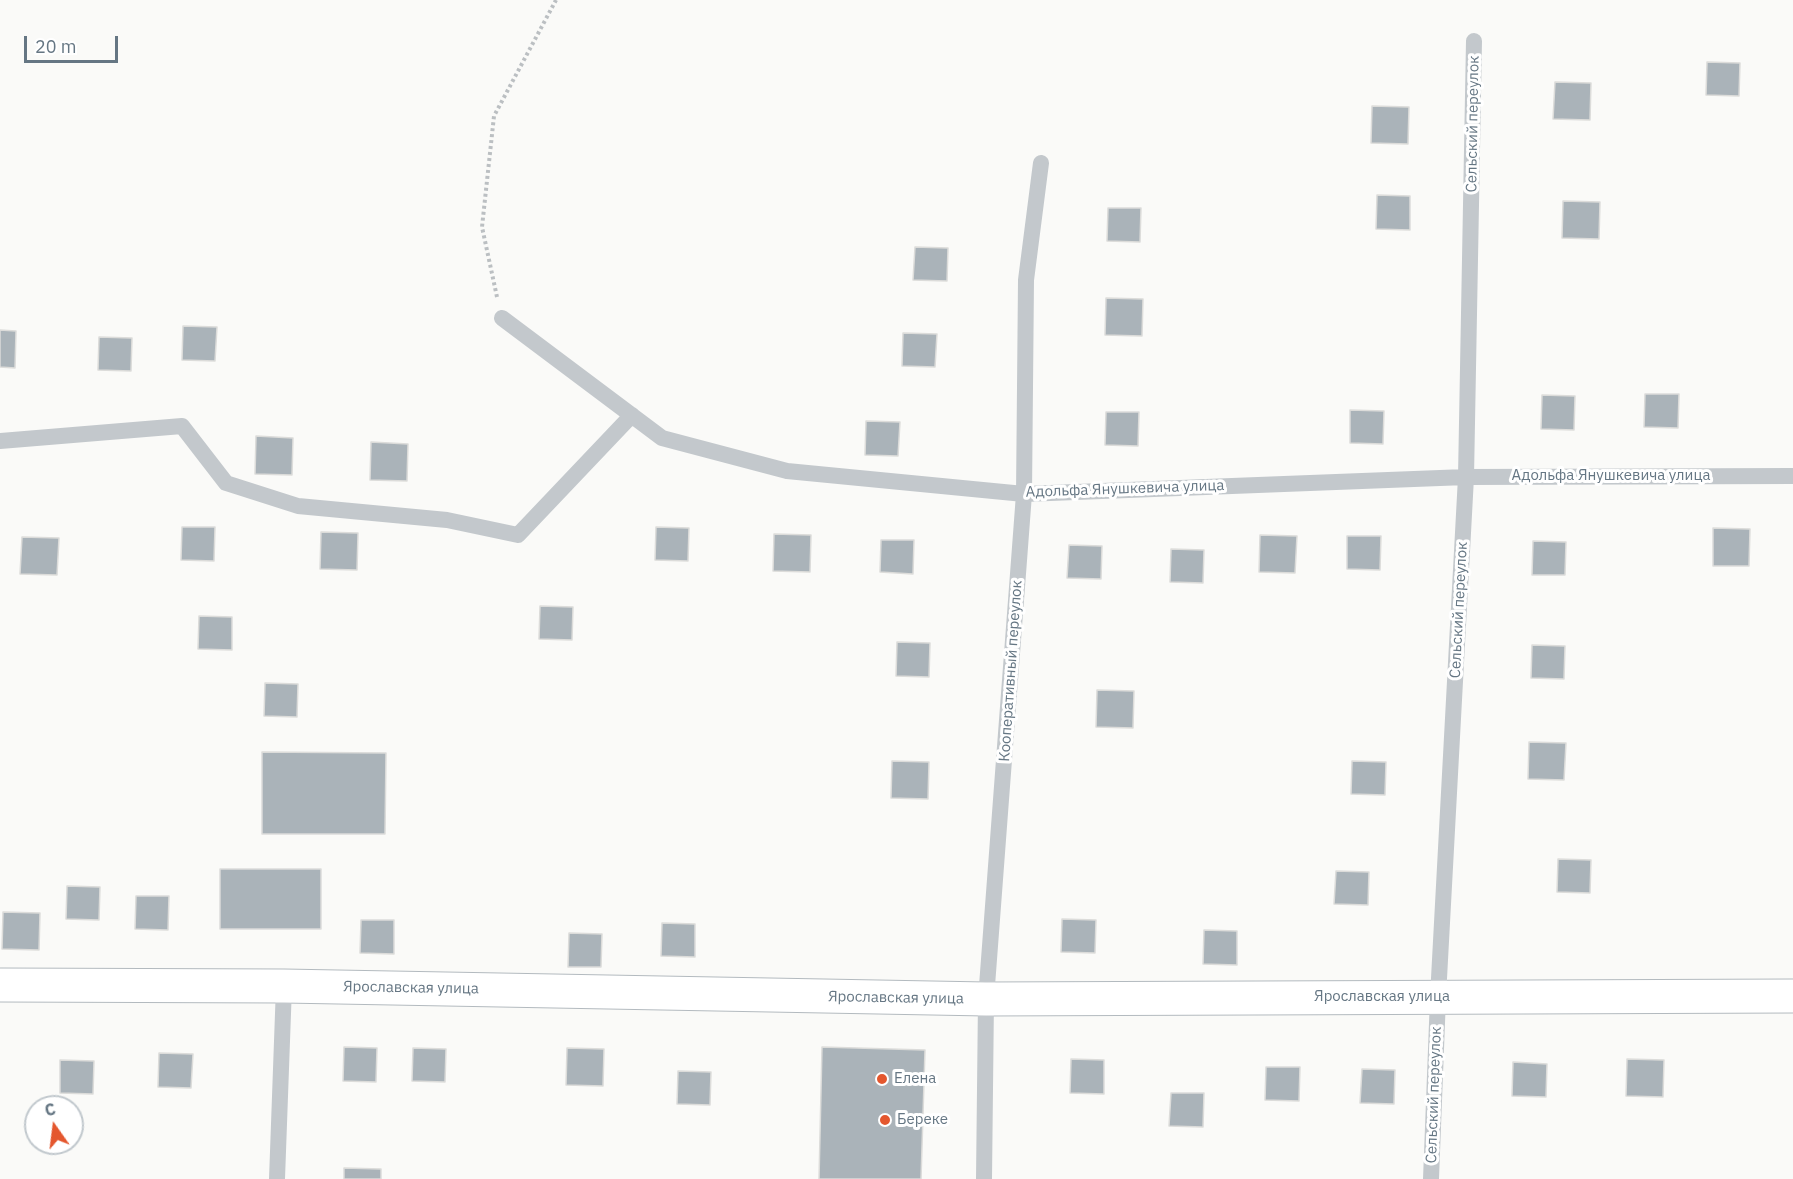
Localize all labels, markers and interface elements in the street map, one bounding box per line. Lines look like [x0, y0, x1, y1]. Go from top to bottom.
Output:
scale bar [27, 24, 122, 62]
text: 20 m [35, 35, 77, 58]
street label: Сельский переулок [1463, 55, 1483, 193]
street label: Адольфа Янушкевича улица [1512, 467, 1710, 485]
street label: Адольфа Янушкевича улица [1025, 477, 1225, 501]
street label: Сельский переулок [1446, 541, 1472, 679]
street label: Кооперативный переулок [996, 580, 1026, 762]
street label: Ярославская улица [343, 978, 479, 998]
street label: Ярославская улица [828, 988, 964, 1008]
street label: Ярославская улица [1314, 988, 1450, 1006]
street label: Сельский переулок [1423, 1026, 1445, 1164]
place label: Елена [894, 1070, 936, 1088]
marker: Елена [875, 1072, 889, 1086]
north arrow [24, 1095, 84, 1155]
text: С [43, 1099, 58, 1120]
place label: Береке [897, 1111, 948, 1129]
marker: Береке [878, 1113, 892, 1127]

